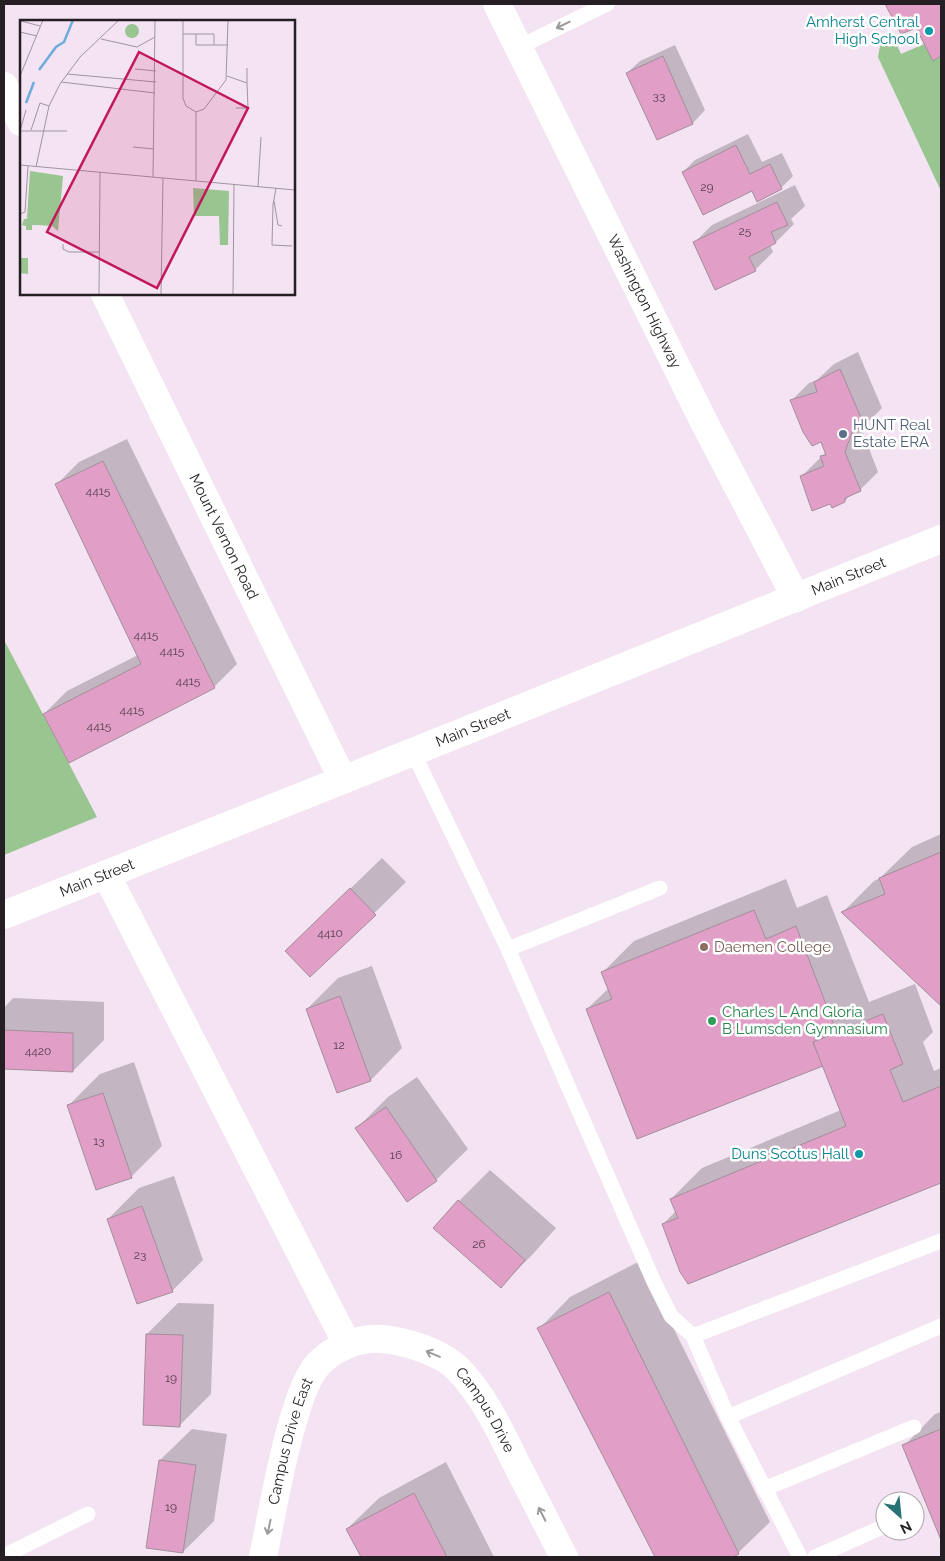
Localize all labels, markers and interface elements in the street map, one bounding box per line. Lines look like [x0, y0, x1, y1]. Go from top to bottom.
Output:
place label: Amherst Central High School [806, 13, 920, 48]
inset map [20, 20, 295, 295]
one-way arrow [556, 20, 571, 30]
marker: Amherst Central High School [923, 25, 935, 37]
house number: 33 [653, 89, 665, 103]
house number: 29 [700, 180, 714, 194]
house number: 25 [739, 224, 752, 238]
street label: Washington Highway [604, 232, 685, 371]
place label: HUNT Real Estate ERA [853, 416, 931, 451]
marker: HUNT Real Estate ERA [837, 428, 849, 440]
street label: Mount Vernon Road [185, 471, 262, 602]
house number: 4415 [86, 484, 111, 498]
street label: Main Street [809, 553, 889, 599]
house number: 4415 [134, 628, 159, 642]
house number: 4415 [160, 644, 185, 658]
house number: 4415 [176, 674, 201, 688]
house number: 4415 [120, 703, 145, 717]
street label: Main Street [433, 705, 513, 751]
house number: 4415 [87, 719, 112, 733]
street label: Main Street [57, 855, 137, 901]
house number: 4410 [317, 926, 343, 940]
place label: Daemen College [714, 938, 831, 956]
marker: Daemen College [698, 941, 710, 953]
place label: Charles L And Gloria B Lumsden Gymnasium [722, 1003, 888, 1038]
marker: Charles L And Gloria B Lumsden Gymnasium [706, 1015, 718, 1027]
house number: 12 [333, 1038, 345, 1052]
house number: 4420 [25, 1044, 51, 1058]
house number: 13 [93, 1134, 105, 1148]
place label: Duns Scotus Hall [731, 1145, 850, 1163]
house number: 16 [390, 1148, 402, 1162]
marker: Duns Scotus Hall [853, 1148, 865, 1160]
house number: 26 [472, 1237, 486, 1251]
house number: 23 [134, 1248, 146, 1262]
one-way arrow [426, 1348, 441, 1358]
street label: Campus Drive [452, 1363, 519, 1456]
house number: 19 [165, 1371, 177, 1385]
street label: Campus Drive East [265, 1375, 317, 1506]
north arrow [875, 1491, 925, 1541]
house number: 19 [165, 1500, 177, 1514]
one-way arrow [537, 1507, 546, 1522]
one-way arrow [264, 1518, 273, 1534]
text: N [898, 1518, 914, 1537]

